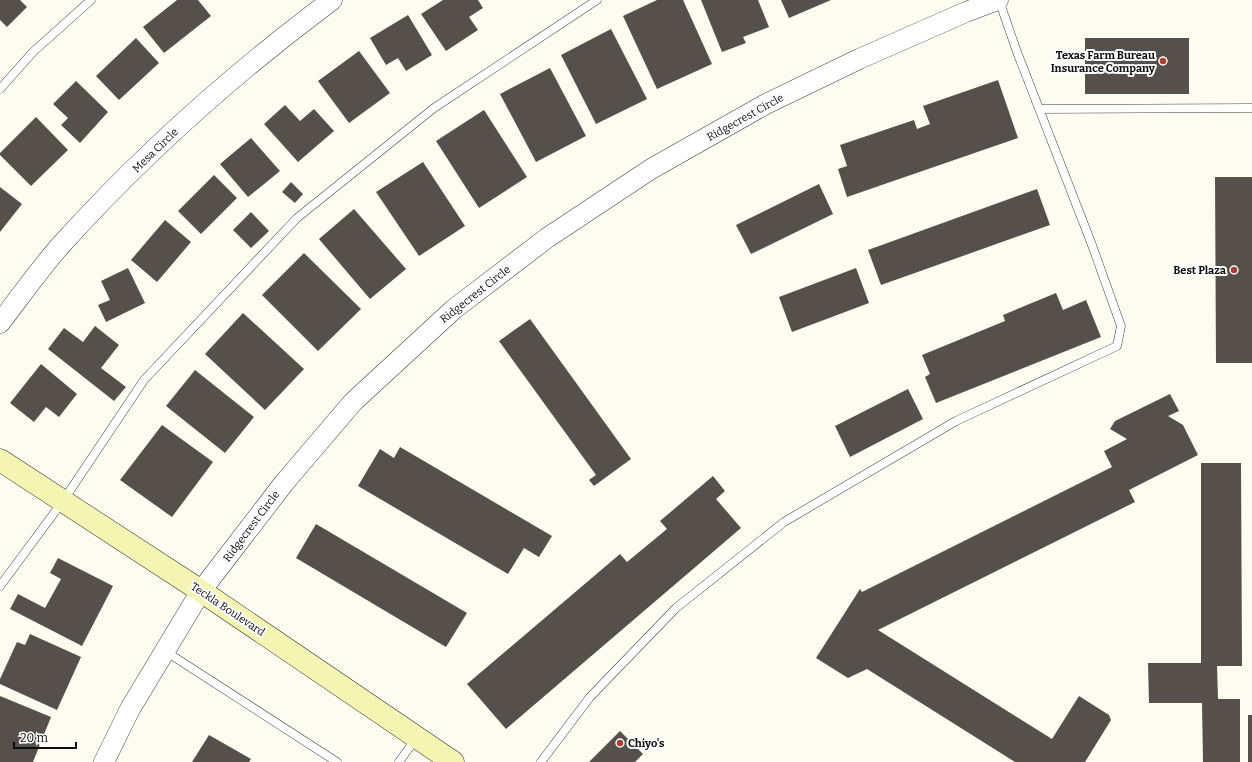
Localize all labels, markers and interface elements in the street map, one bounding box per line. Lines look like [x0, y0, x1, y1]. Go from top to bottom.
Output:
place label: Texas Farm Bureau Insurance Company [1051, 49, 1156, 75]
marker: Texas Farm Bureau Insurance Company [1158, 56, 1168, 66]
street label: Ridgecrest Circle [705, 91, 786, 144]
street label: Mesa Circle [130, 125, 181, 175]
street label: Ridgecrest Circle [438, 263, 513, 326]
place label: Best Plaza [1173, 264, 1227, 277]
marker: Best Plaza [1229, 265, 1239, 275]
street label: Ridgecrest Circle [220, 488, 282, 564]
street label: Teckla Boulevard [188, 580, 268, 639]
scale bar [14, 724, 76, 750]
text: 20 m [20, 731, 49, 745]
place label: Chiyo's [628, 737, 665, 750]
marker: Chiyo's [615, 738, 625, 748]

